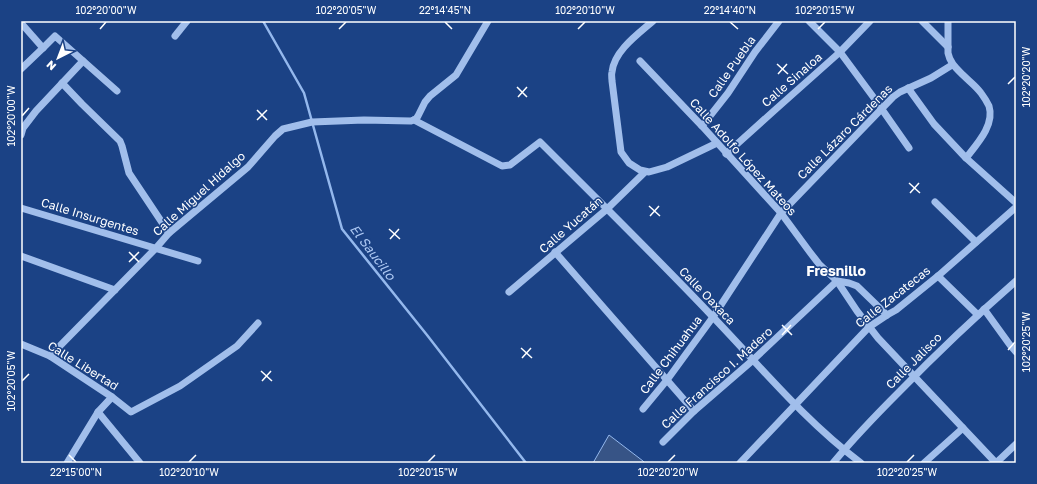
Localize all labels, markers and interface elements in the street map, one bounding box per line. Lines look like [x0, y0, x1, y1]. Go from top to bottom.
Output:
text: 102°20'00"W [75, 4, 137, 16]
text: 102°20'05"W [316, 4, 377, 16]
text: 22°14'45"N [419, 4, 471, 16]
text: 102°20'10"W [555, 4, 615, 16]
text: 22°14'40"N [704, 4, 756, 16]
text: 102°20'15"W [795, 4, 855, 16]
street label: Calle Puebla [705, 33, 759, 101]
north arrow [38, 38, 78, 78]
text: 102°20'20"W [1020, 46, 1032, 107]
street label: Calle Sinaloa [758, 49, 825, 110]
text: N [44, 58, 58, 73]
street label: Calle Lázaro Cárdenas [794, 81, 895, 182]
text: 102°20'00"W [5, 85, 17, 147]
street label: Calle Adolfo López Mateos [687, 95, 800, 218]
street label: Calle Miguel Hidalgo [149, 148, 248, 239]
street label: Calle Yucatán [536, 193, 605, 256]
street label: Calle Insurgentes [39, 195, 141, 239]
water label: El Saucillo [347, 221, 400, 284]
district label: Fresnillo [806, 262, 866, 279]
street label: Calle Zacatecas [852, 263, 933, 331]
street label: Calle Oaxaca [676, 264, 739, 328]
text: 102°20'25"W [1020, 311, 1032, 372]
street label: Calle Chihuahua [636, 313, 705, 397]
street label: Calle Francisco I. Madero [658, 324, 775, 432]
street label: Calle Jalisco [883, 330, 945, 392]
street label: Calle Libertad [45, 338, 121, 393]
text: 102°20'05"W [5, 350, 17, 411]
text: 22°15'00"N [50, 466, 102, 478]
text: 102°20'10"W [159, 466, 219, 478]
text: 102°20'15"W [398, 466, 458, 478]
text: 102°20'20"W [638, 466, 699, 478]
text: 102°20'25"W [877, 466, 938, 478]

